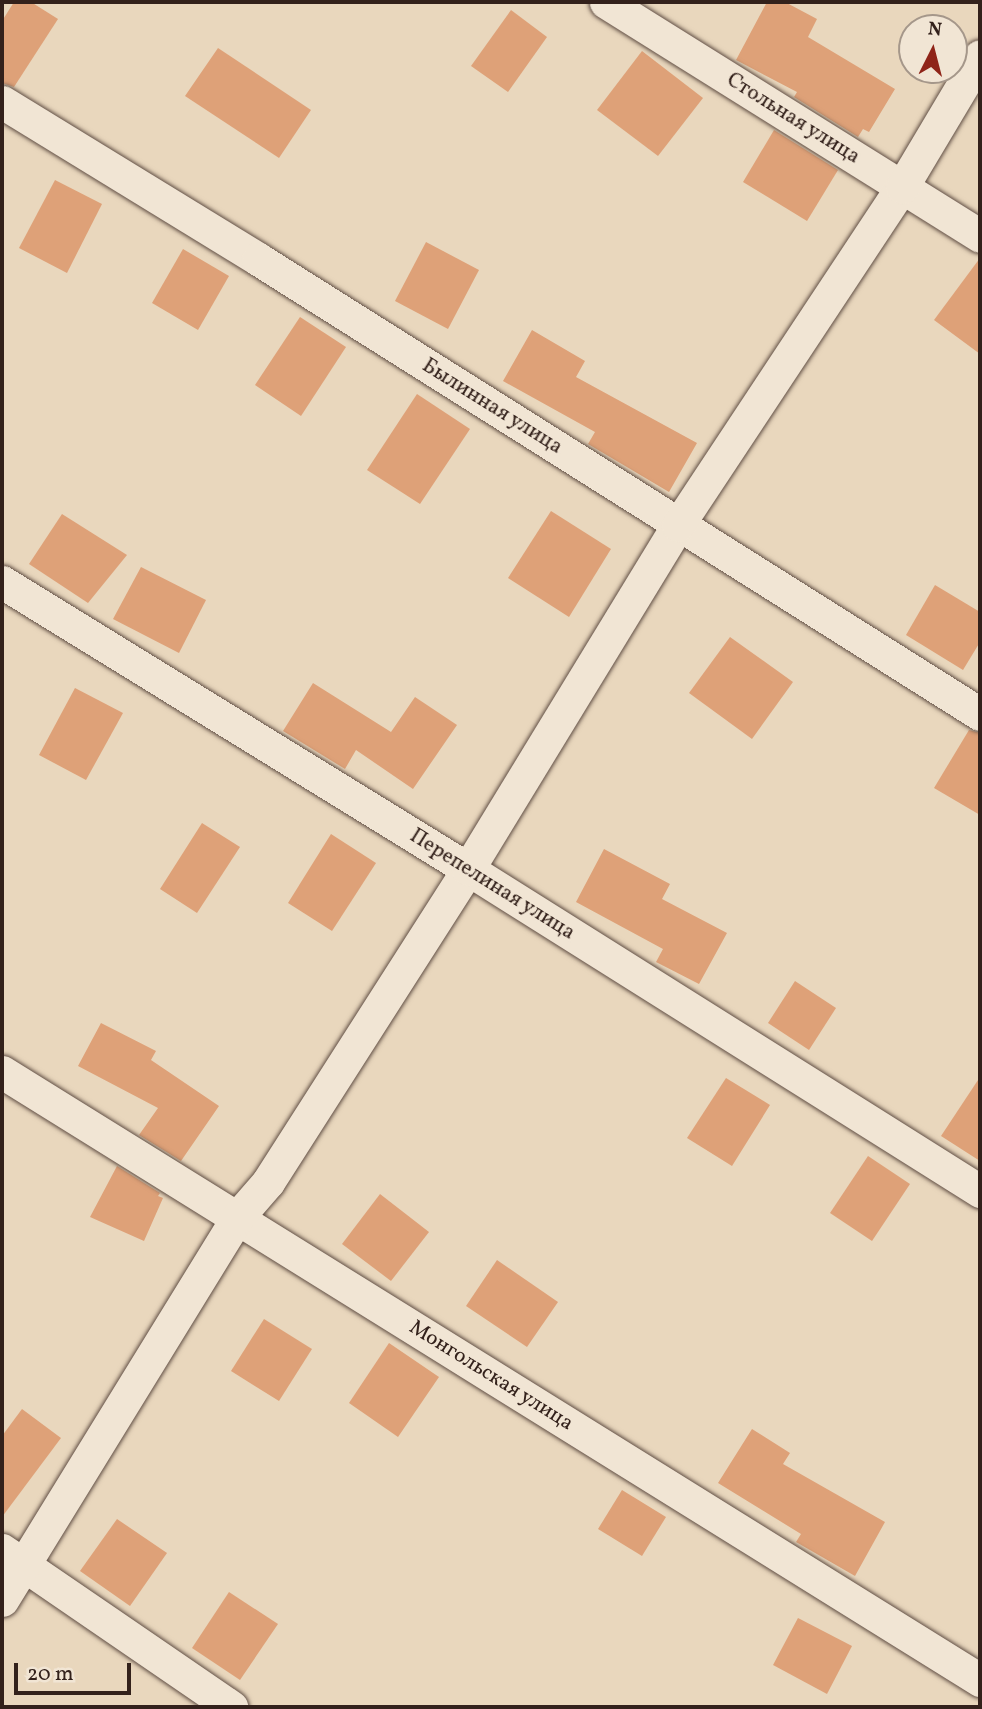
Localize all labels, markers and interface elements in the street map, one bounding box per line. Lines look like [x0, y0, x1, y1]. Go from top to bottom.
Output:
north arrow [898, 14, 968, 84]
text: N [927, 16, 943, 44]
street label: Стольная улица [721, 68, 865, 170]
street label: Былинная улица [417, 353, 567, 461]
street label: Перепелиная улица [404, 824, 580, 946]
street label: Монгольская улица [404, 1315, 578, 1437]
scale bar [18, 1650, 135, 1694]
text: 20 m [27, 1660, 73, 1689]

